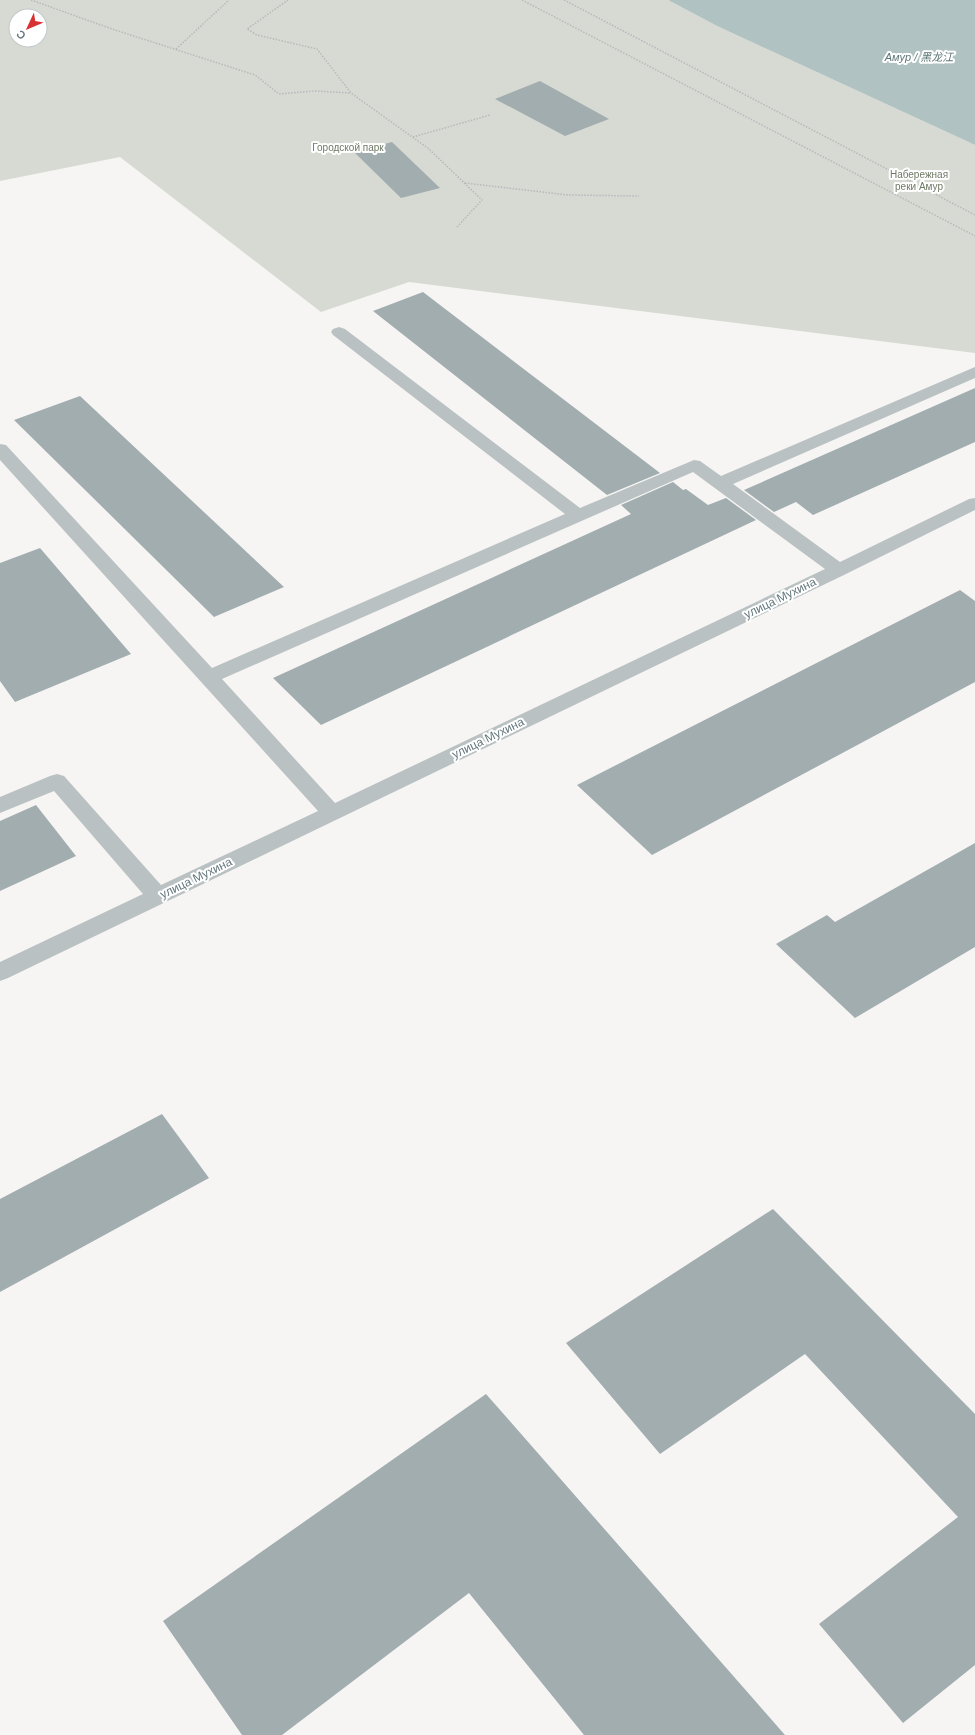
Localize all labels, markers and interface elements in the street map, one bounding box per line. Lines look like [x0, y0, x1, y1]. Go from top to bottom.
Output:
north arrow [8, 8, 48, 48]
text: С [14, 28, 28, 42]
water label: Амур / 黑龙江 [884, 51, 954, 63]
park label: Городской парк [312, 142, 384, 153]
park label: Набережная реки Амур [890, 169, 948, 192]
street label: улица Мухина [742, 574, 819, 621]
street label: улица Мухина [450, 714, 527, 761]
street label: улица Мухина [158, 854, 235, 901]

